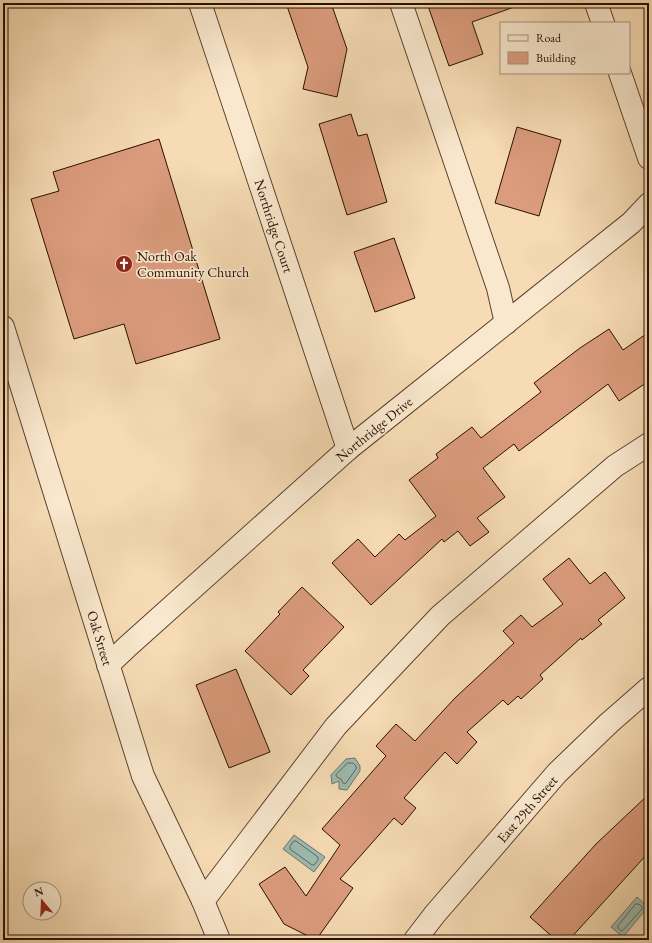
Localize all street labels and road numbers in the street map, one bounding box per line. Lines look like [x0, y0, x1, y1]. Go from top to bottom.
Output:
street label: Northridge Court [250, 177, 298, 276]
street label: Northridge Drive [332, 392, 417, 465]
street label: Oak Street [83, 608, 117, 668]
street label: East 29th Street [493, 771, 562, 846]

